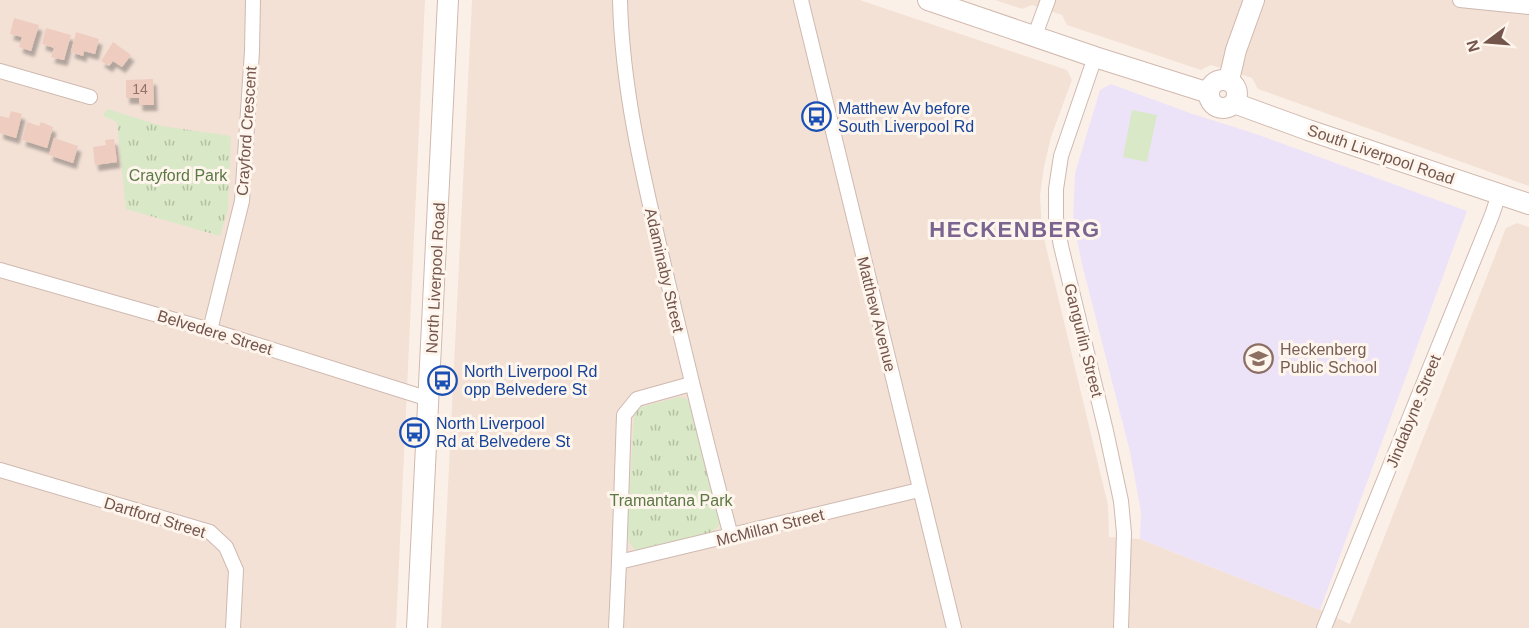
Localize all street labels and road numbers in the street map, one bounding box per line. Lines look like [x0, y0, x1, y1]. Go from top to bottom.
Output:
street label: Crayford Crescent [233, 65, 260, 196]
street label: South Liverpool Road [1305, 121, 1456, 188]
street label: North Liverpool Road [423, 202, 448, 354]
street label: Adaminaby Street [642, 206, 687, 335]
street label: Matthew Avenue [854, 255, 899, 374]
street label: Gangurlin Street [1061, 282, 1106, 399]
street label: Belvedere Street [155, 307, 275, 358]
street label: Jindabyne Street [1383, 352, 1444, 470]
street label: Dartford Street [102, 494, 208, 541]
street label: McMillan Street [715, 506, 826, 549]

